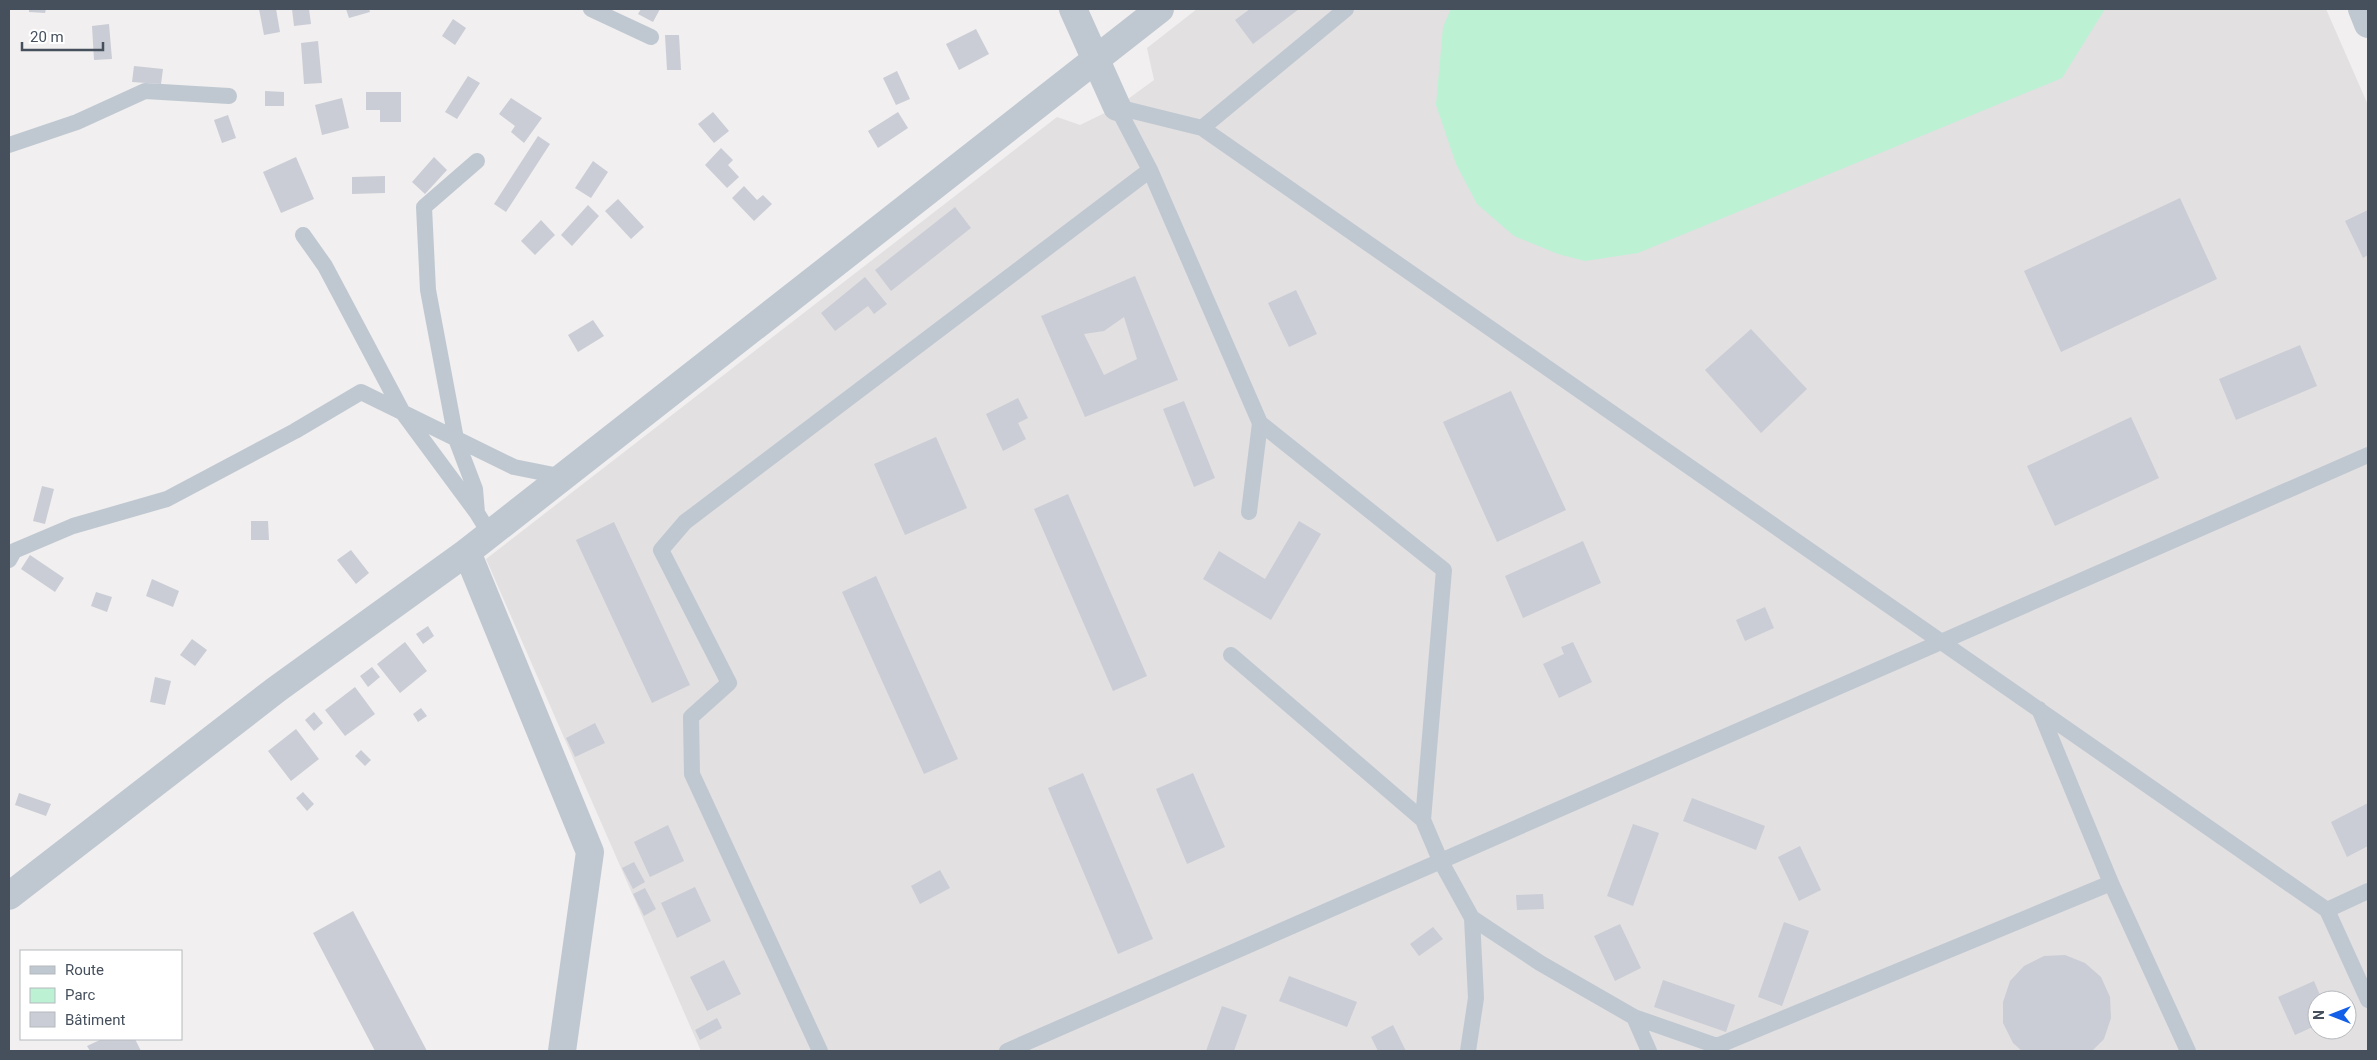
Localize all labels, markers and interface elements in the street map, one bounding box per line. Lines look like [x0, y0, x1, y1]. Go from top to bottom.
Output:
scale bar [22, 20, 104, 52]
text: 20 m [30, 28, 64, 46]
legend [20, 950, 182, 1040]
text: Route [65, 961, 104, 979]
text: Parc [65, 986, 95, 1004]
north arrow [2307, 990, 2357, 1040]
text: N [2311, 1010, 2327, 1020]
text: Bâtiment [65, 1011, 125, 1029]

